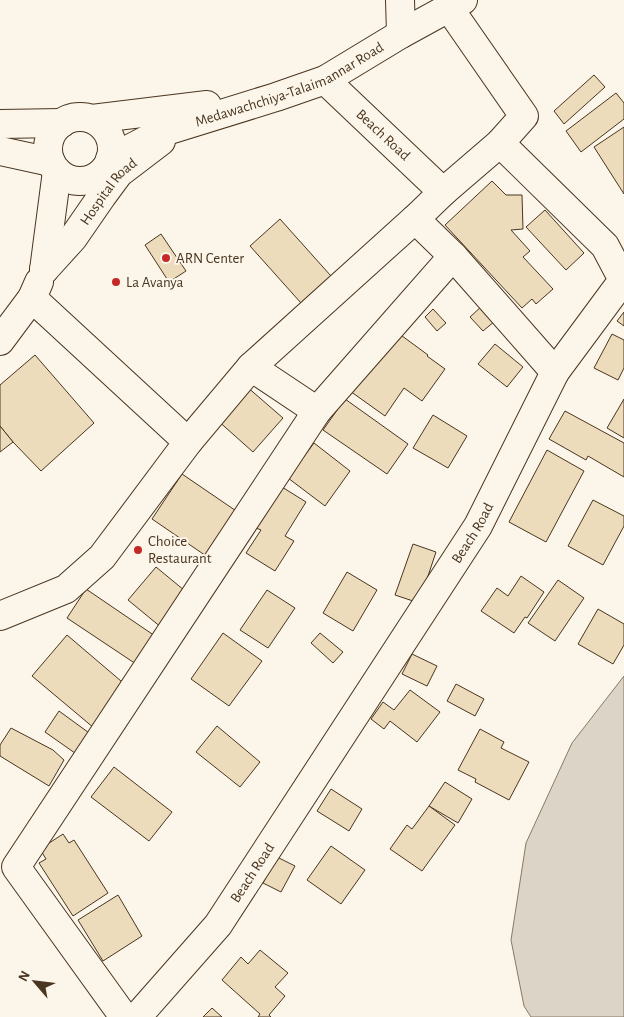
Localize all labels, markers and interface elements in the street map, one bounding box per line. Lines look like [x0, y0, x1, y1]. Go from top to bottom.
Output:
street label: Medawachchiya-Talaimannar Road [193, 39, 386, 129]
street label: Beach Road [353, 106, 413, 164]
street label: Hospital Road [77, 155, 140, 228]
place label: ARN Center [176, 251, 244, 266]
marker: ARN Center [160, 252, 172, 264]
place label: La Avanya [126, 275, 184, 290]
marker: La Avanya [110, 276, 122, 288]
street label: Beach Road [448, 500, 496, 566]
place label: Choice Restaurant [148, 534, 212, 566]
marker: Choice Restaurant [132, 544, 144, 556]
street label: Beach Road [227, 840, 277, 905]
north arrow [10, 957, 60, 1007]
text: N [16, 969, 33, 984]

